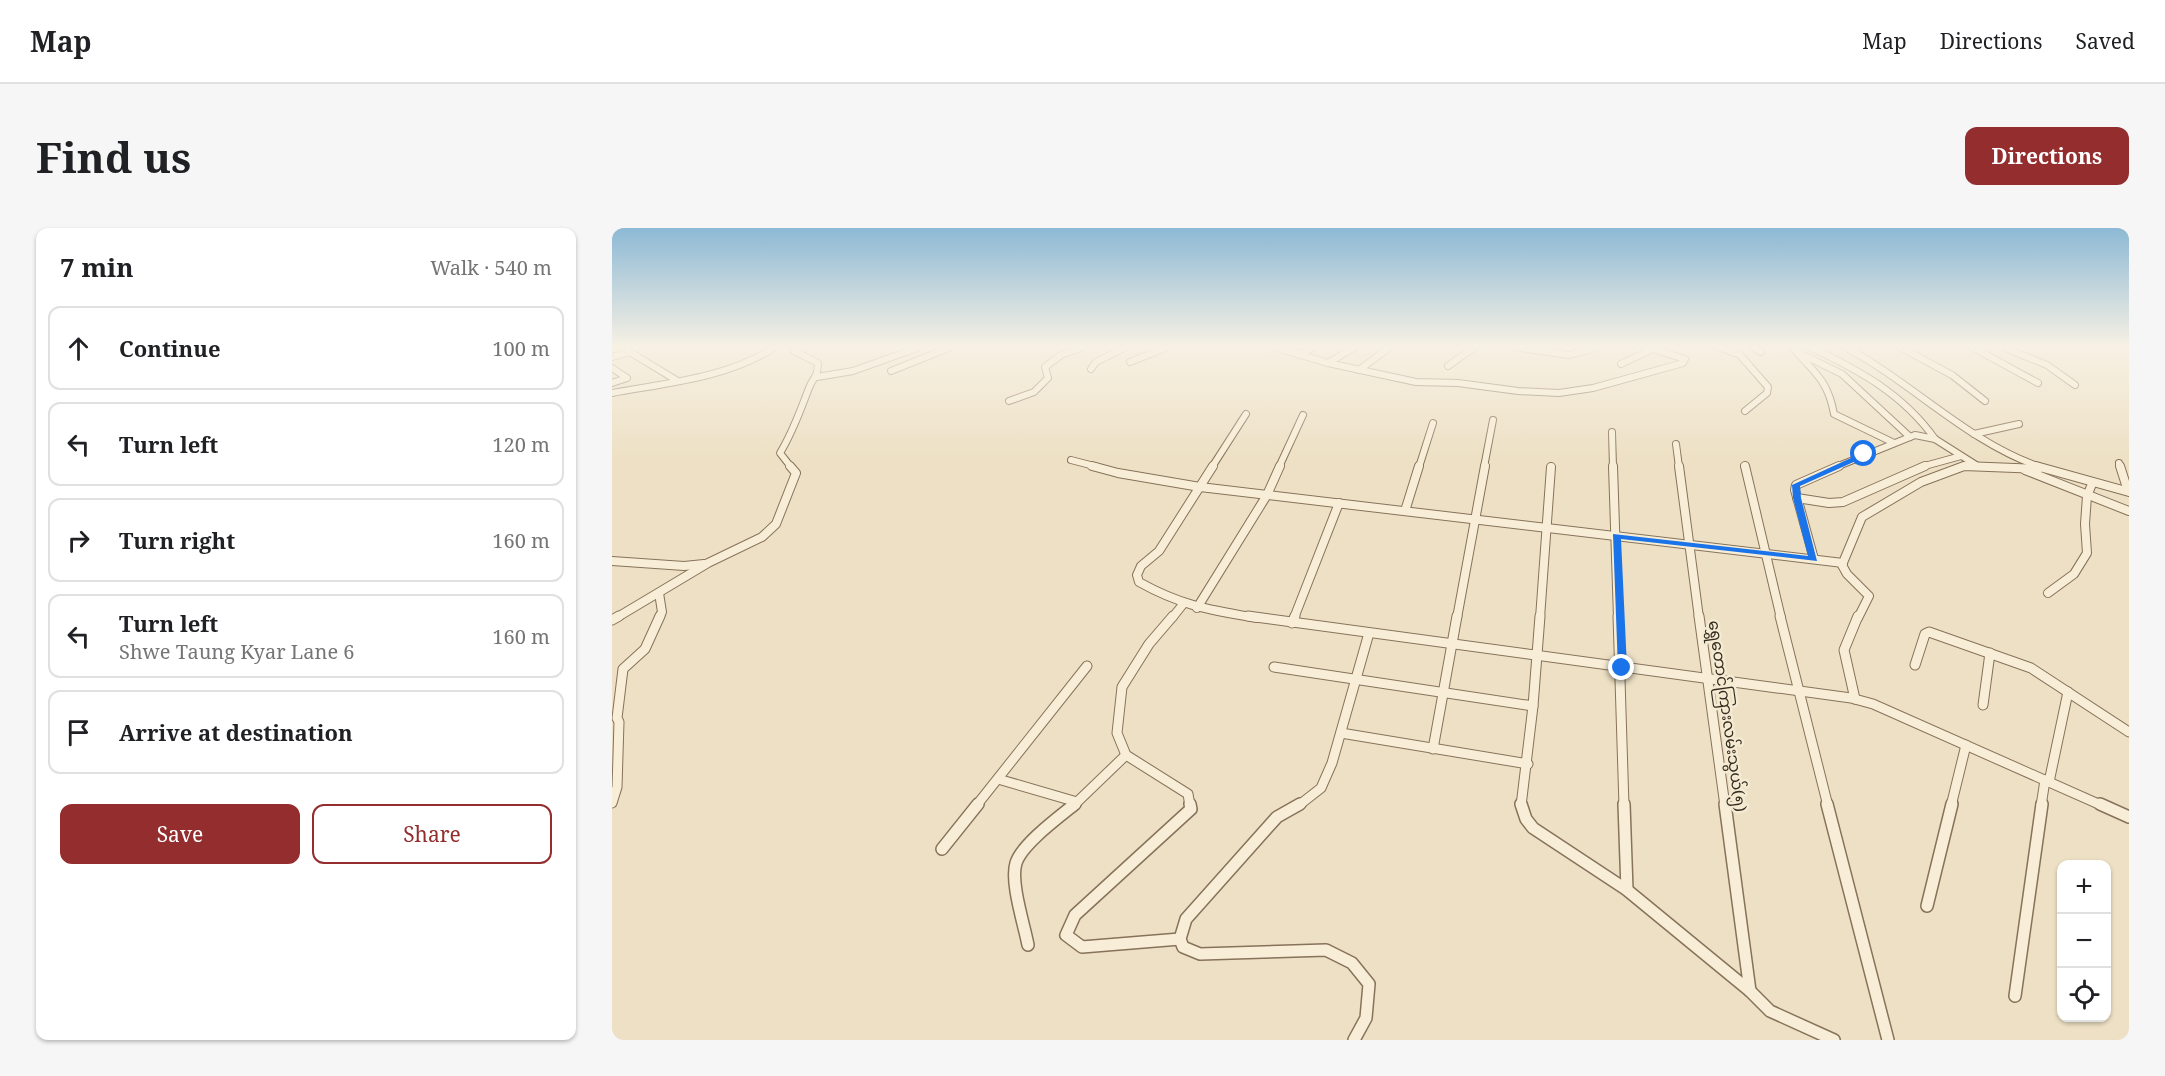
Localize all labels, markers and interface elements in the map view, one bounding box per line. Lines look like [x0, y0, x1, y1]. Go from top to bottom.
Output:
text: Map [30, 22, 92, 60]
text: Map [1862, 27, 1907, 55]
text: Directions [1940, 27, 2042, 55]
text: Saved [2075, 27, 2135, 55]
button: Directions [1965, 127, 2129, 185]
text: Find us [36, 128, 191, 185]
text: 7 min [60, 249, 134, 285]
text: Walk · 540 m [430, 254, 552, 281]
icon: ahead [62, 332, 95, 365]
text: Continue [119, 333, 221, 363]
text: 100 m [492, 335, 550, 362]
icon: left [62, 428, 95, 461]
text: Turn left [119, 429, 218, 459]
text: 120 m [492, 431, 550, 458]
route start [1850, 440, 1876, 466]
icon: right [62, 524, 95, 557]
text: Turn right [119, 525, 235, 555]
text: 160 m [492, 527, 550, 554]
text: Turn left [119, 608, 218, 638]
street label: ရွှေတောင်ကြားလမ်းသွယ်(၅) [1701, 619, 1752, 814]
icon: left [62, 620, 95, 653]
text: 160 m [492, 623, 550, 650]
text: Shwe Taung Kyar Lane 6 [119, 638, 354, 665]
route end [1608, 654, 1634, 680]
icon: arrive [62, 716, 95, 749]
text: Arrive at destination [119, 717, 353, 747]
button: Save [60, 804, 300, 864]
button: Share [312, 804, 552, 864]
map controls [2057, 860, 2111, 1022]
button: + [2057, 860, 2111, 914]
button: − [2057, 914, 2111, 968]
button: locate [2057, 968, 2111, 1022]

